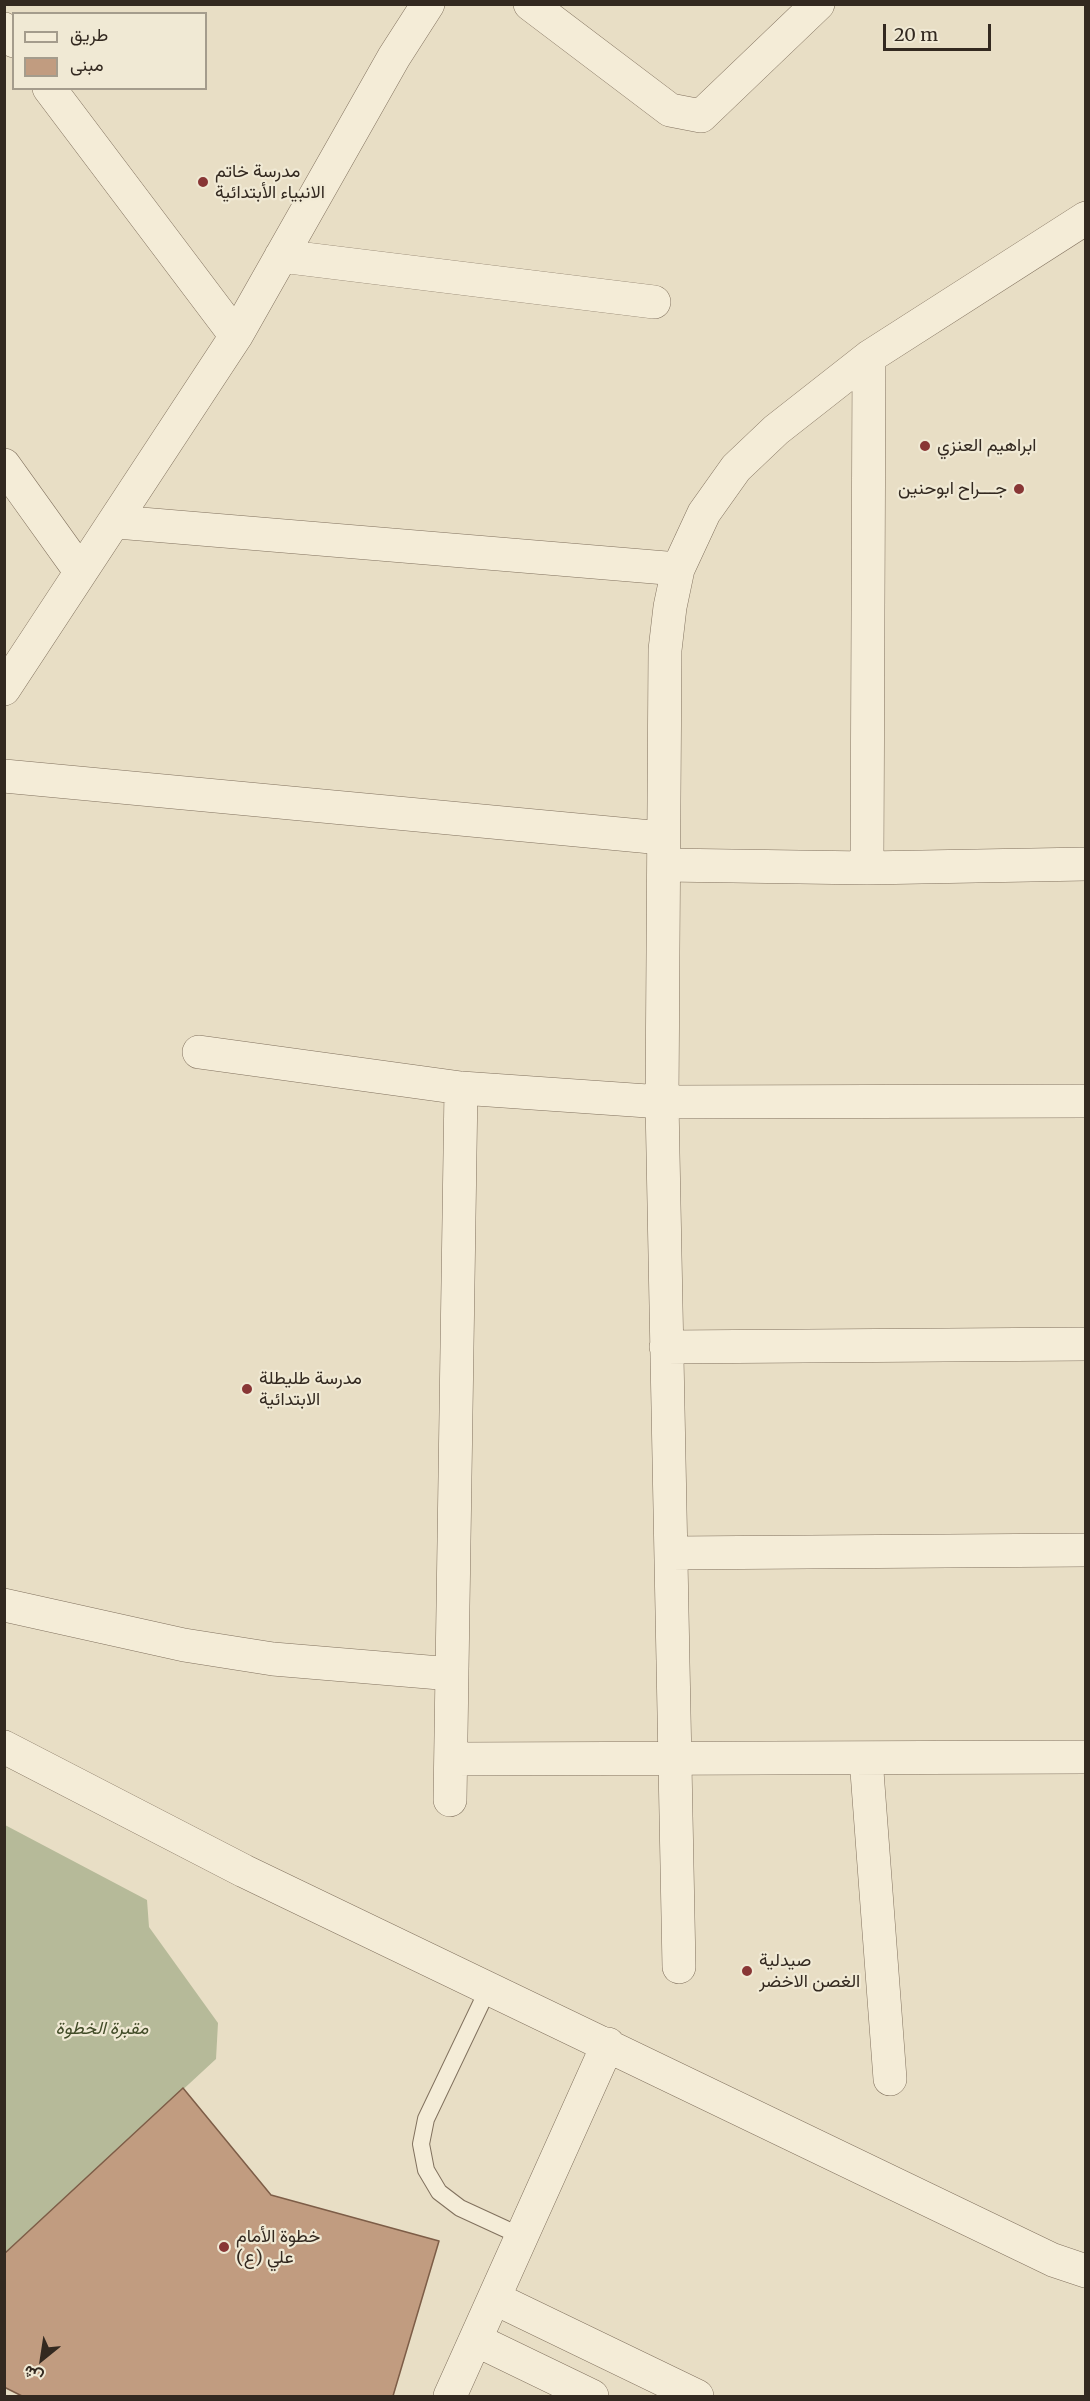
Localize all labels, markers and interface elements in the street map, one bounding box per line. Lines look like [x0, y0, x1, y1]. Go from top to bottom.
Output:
legend [12, 12, 207, 90]
scale bar [886, 12, 994, 50]
text: طريق [70, 23, 108, 46]
text: 20 m [894, 23, 938, 46]
text: مبنى [70, 53, 104, 76]
place label: مدرسة خاتم الانبياء الأبتدائية [215, 161, 325, 204]
marker: مدرسة خاتم الانبياء الأبتدائية [196, 175, 210, 189]
place label: ابراهيم العنزي [937, 435, 1036, 457]
marker: ابراهيم العنزي [918, 439, 932, 453]
place label: جـــراح ابوحنين [898, 478, 1007, 500]
marker: جـــراح ابوحنين [1012, 482, 1026, 496]
place label: مدرسة طليطلة الابتدائية [259, 1368, 362, 1410]
marker: مدرسة طليطلة الابتدائية [240, 1382, 254, 1396]
place label: صيدلية الغصن الاخضر [759, 1950, 860, 1992]
marker: صيدلية الغصن الاخضر [740, 1964, 754, 1978]
park label: مقبرة الخطوة [56, 2018, 148, 2040]
place label: خطوة الأمام علي (ع) [236, 2226, 320, 2268]
marker: خطوة الأمام علي (ع) [217, 2240, 231, 2254]
north arrow [12, 2329, 72, 2389]
text: ش [20, 2361, 46, 2388]

